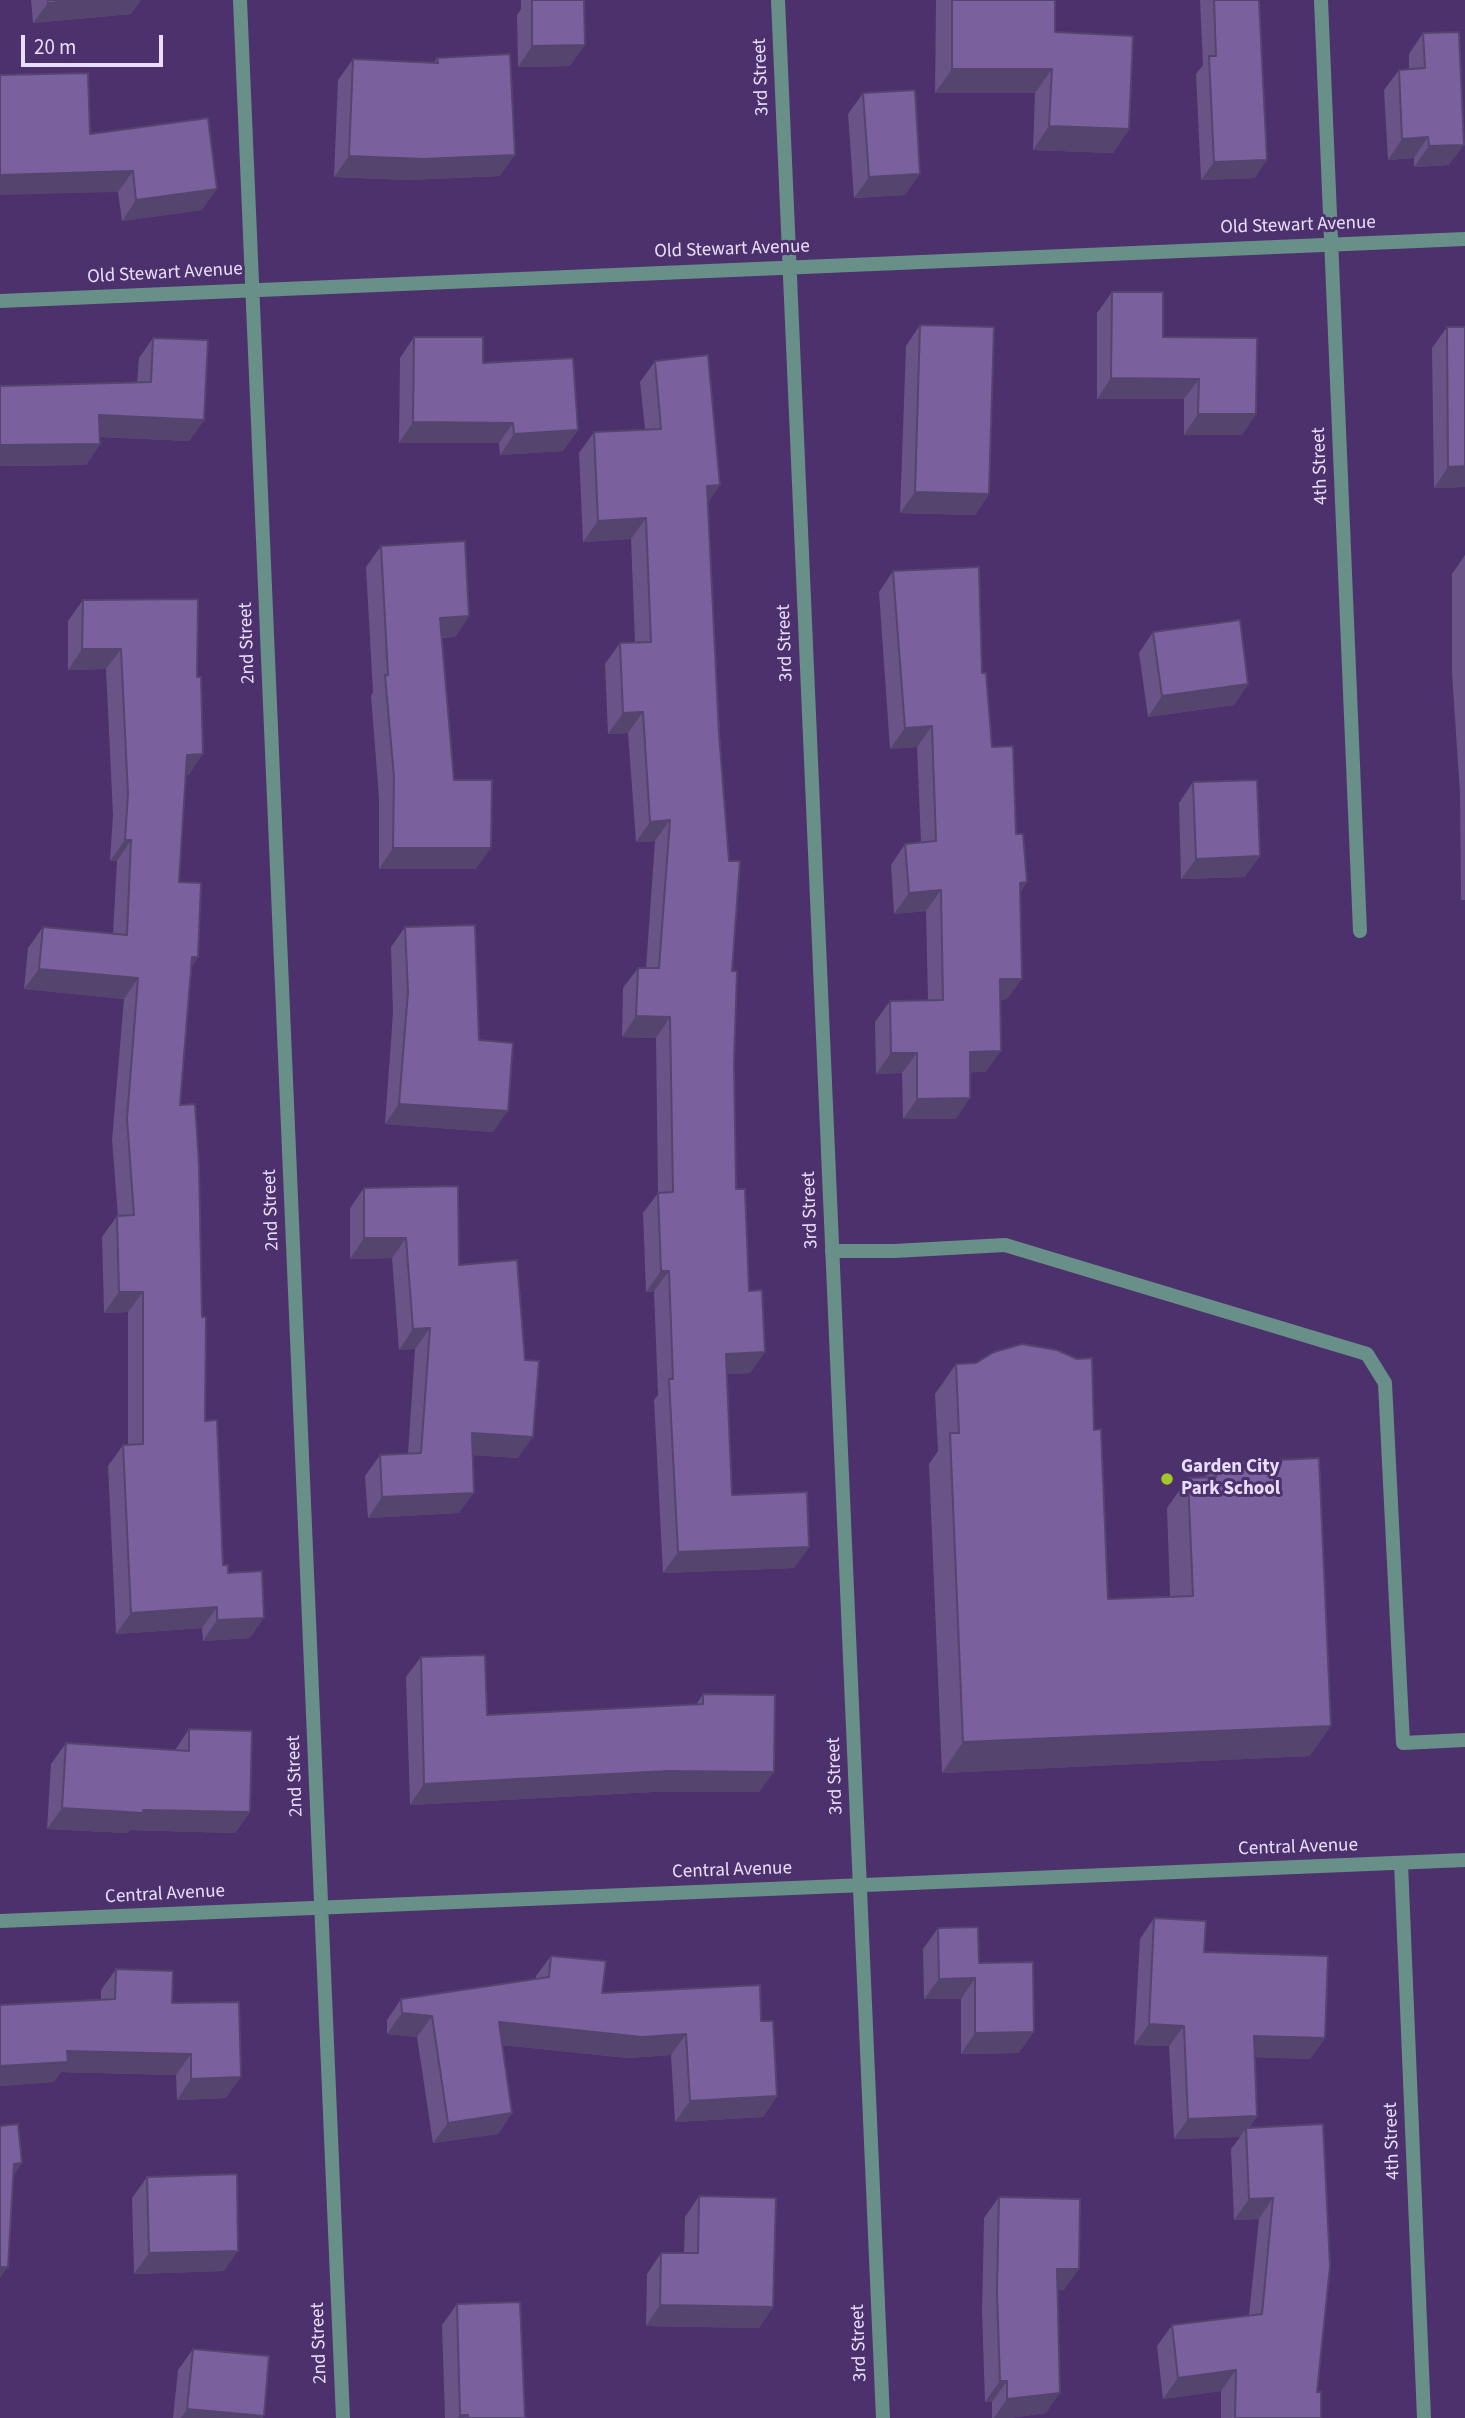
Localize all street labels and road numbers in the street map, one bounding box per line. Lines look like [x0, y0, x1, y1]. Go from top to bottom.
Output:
street label: 3rd Street [749, 38, 775, 116]
street label: Old Stewart Avenue [1220, 212, 1376, 240]
street label: Old Stewart Avenue [654, 236, 810, 264]
street label: Old Stewart Avenue [87, 259, 243, 289]
street label: 4th Street [1308, 427, 1334, 505]
street label: 2nd Street [235, 602, 261, 684]
street label: 3rd Street [773, 604, 799, 682]
street label: 2nd Street [259, 1169, 285, 1251]
street label: 3rd Street [798, 1171, 824, 1249]
street label: 2nd Street [283, 1735, 309, 1817]
street label: 3rd Street [823, 1737, 849, 1815]
street label: Central Avenue [1238, 1835, 1358, 1861]
street label: Central Avenue [672, 1858, 792, 1884]
street label: Central Avenue [104, 1880, 226, 1910]
street label: 4th Street [1380, 2102, 1406, 2180]
street label: 2nd Street [307, 2302, 333, 2384]
street label: 3rd Street [847, 2304, 873, 2382]

